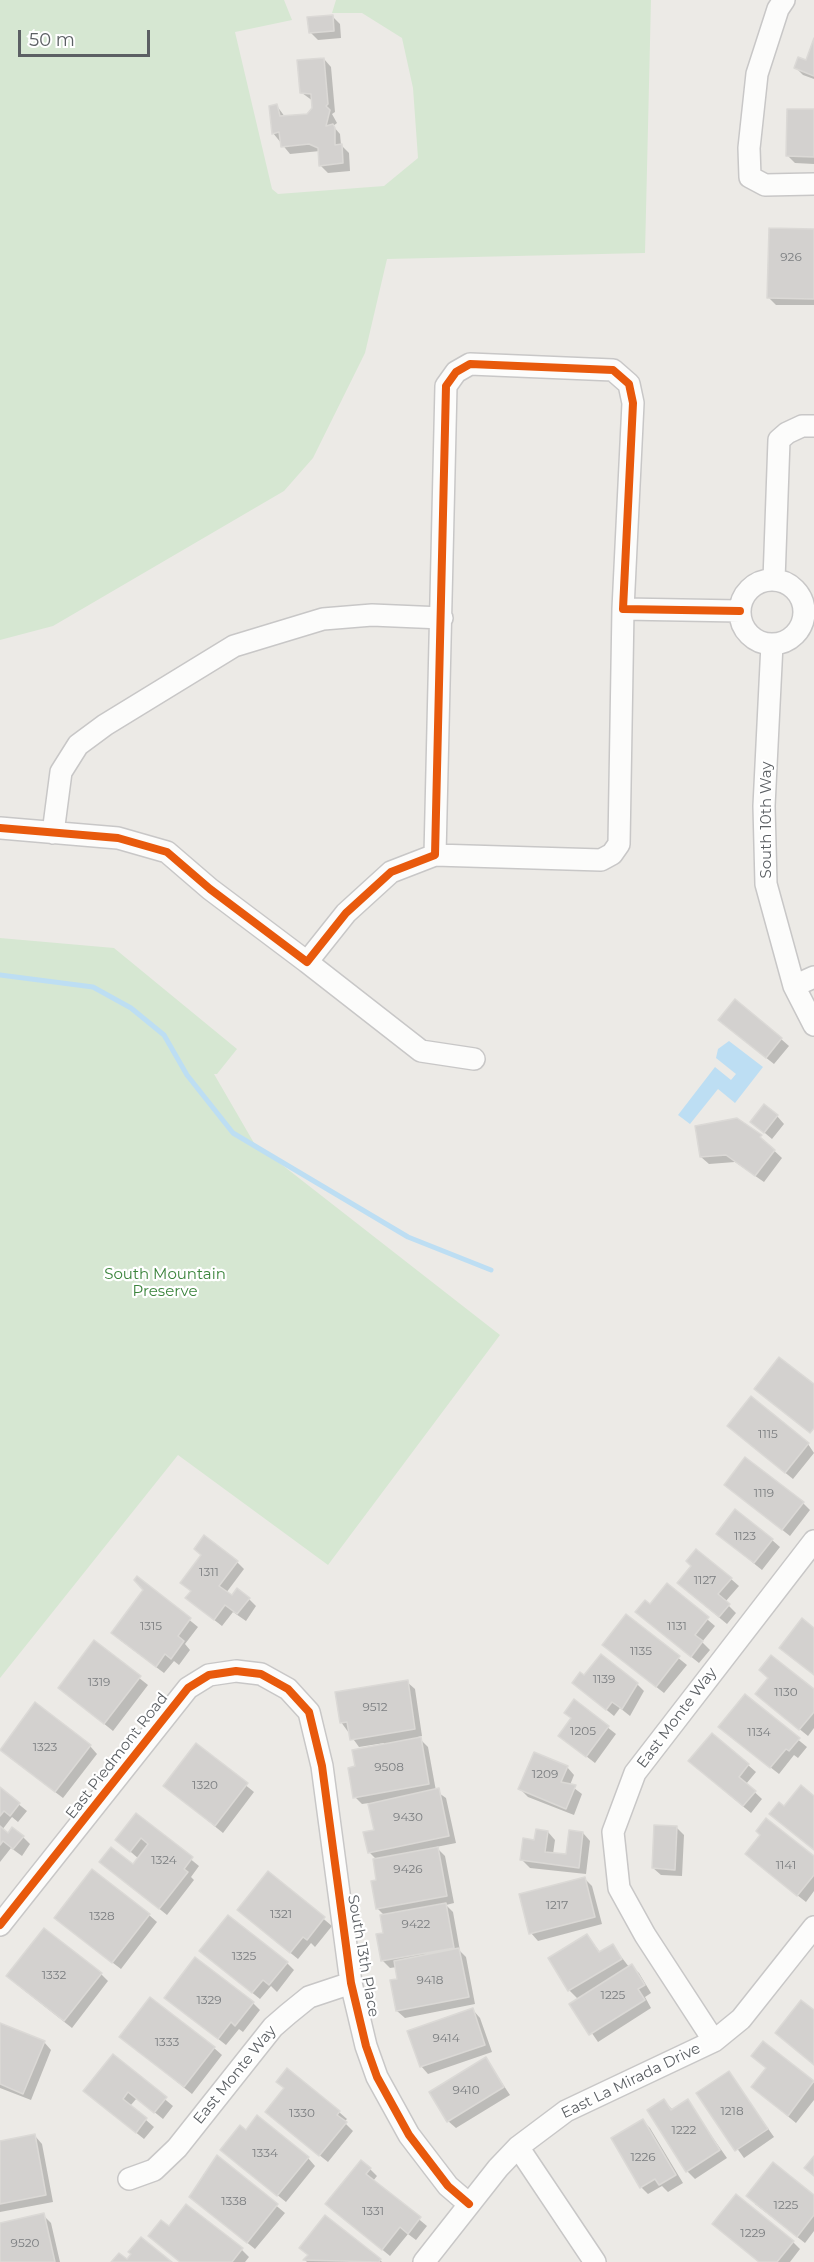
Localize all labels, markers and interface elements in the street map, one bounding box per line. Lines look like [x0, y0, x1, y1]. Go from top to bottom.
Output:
scale bar [21, 18, 153, 56]
text: 50 m [29, 29, 75, 51]
house number: 926 [780, 250, 802, 264]
street label: South 10th Way [758, 761, 776, 879]
park label: South Mountain Preserve [104, 1266, 226, 1301]
house number: 1115 [758, 1427, 778, 1441]
house number: 1119 [754, 1486, 774, 1500]
house number: 1123 [734, 1529, 756, 1543]
house number: 1311 [199, 1565, 219, 1579]
house number: 1127 [694, 1573, 716, 1587]
house number: 1315 [140, 1619, 162, 1633]
house number: 1131 [667, 1619, 687, 1633]
house number: 1135 [630, 1644, 652, 1658]
street label: East Monte Way [633, 1664, 721, 1772]
house number: 1139 [593, 1672, 615, 1686]
house number: 1319 [88, 1675, 110, 1689]
house number: 1130 [774, 1685, 798, 1699]
street label: East Piedmont Road [62, 1689, 172, 1823]
house number: 9512 [362, 1700, 388, 1714]
house number: 1205 [570, 1724, 596, 1738]
house number: 1134 [747, 1725, 771, 1739]
house number: 1323 [33, 1740, 57, 1754]
house number: 9508 [374, 1760, 404, 1774]
house number: 1209 [532, 1767, 558, 1781]
house number: 1320 [192, 1778, 218, 1792]
house number: 9430 [393, 1810, 423, 1824]
house number: 1324 [151, 1853, 177, 1867]
house number: 1141 [776, 1858, 796, 1872]
house number: 9426 [393, 1862, 423, 1876]
street label: South 13th Place [343, 1893, 383, 2019]
house number: 1217 [546, 1898, 568, 1912]
house number: 1321 [270, 1907, 292, 1921]
house number: 1328 [89, 1909, 115, 1923]
house number: 9422 [402, 1917, 430, 1931]
house number: 1325 [232, 1949, 256, 1963]
house number: 1332 [42, 1968, 66, 1982]
house number: 9418 [417, 1973, 443, 1987]
house number: 1225 [601, 1988, 625, 2002]
house number: 1329 [196, 1993, 222, 2007]
street label: East Monte Way [190, 2022, 280, 2128]
house number: 9414 [432, 2031, 460, 2045]
house number: 1333 [155, 2035, 179, 2049]
street label: East La Mirada Drive [558, 2039, 704, 2123]
house number: 9410 [452, 2083, 480, 2097]
house number: 1218 [720, 2104, 744, 2118]
house number: 1330 [289, 2106, 315, 2120]
house number: 1222 [672, 2123, 696, 2137]
house number: 1334 [252, 2146, 278, 2160]
house number: 1226 [630, 2150, 656, 2164]
house number: 1338 [221, 2194, 247, 2208]
house number: 1225 [774, 2198, 798, 2212]
house number: 1331 [362, 2204, 384, 2218]
house number: 1229 [740, 2226, 766, 2240]
house number: 9520 [11, 2236, 39, 2250]

